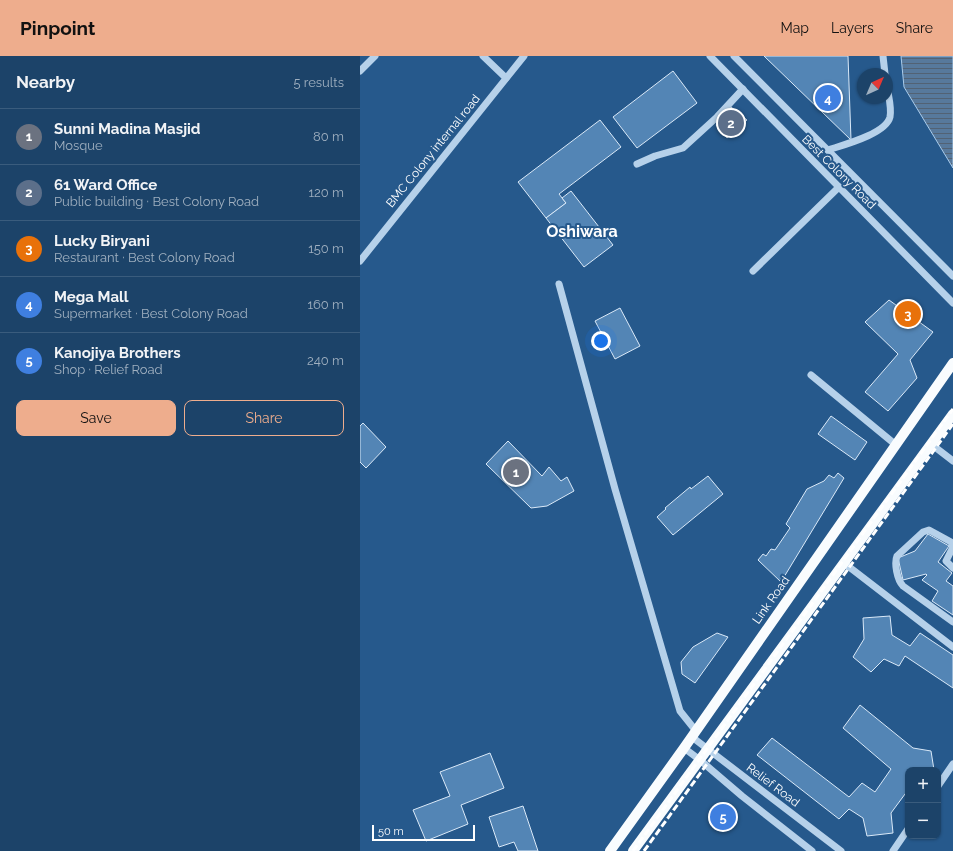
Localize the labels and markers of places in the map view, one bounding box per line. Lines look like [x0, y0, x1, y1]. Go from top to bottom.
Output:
pin: 4 [815, 83, 841, 113]
pin: 2 [718, 108, 744, 138]
pin: 3 [895, 299, 921, 329]
pin: 1 [503, 457, 529, 487]
pin: 5 [710, 802, 736, 832]

